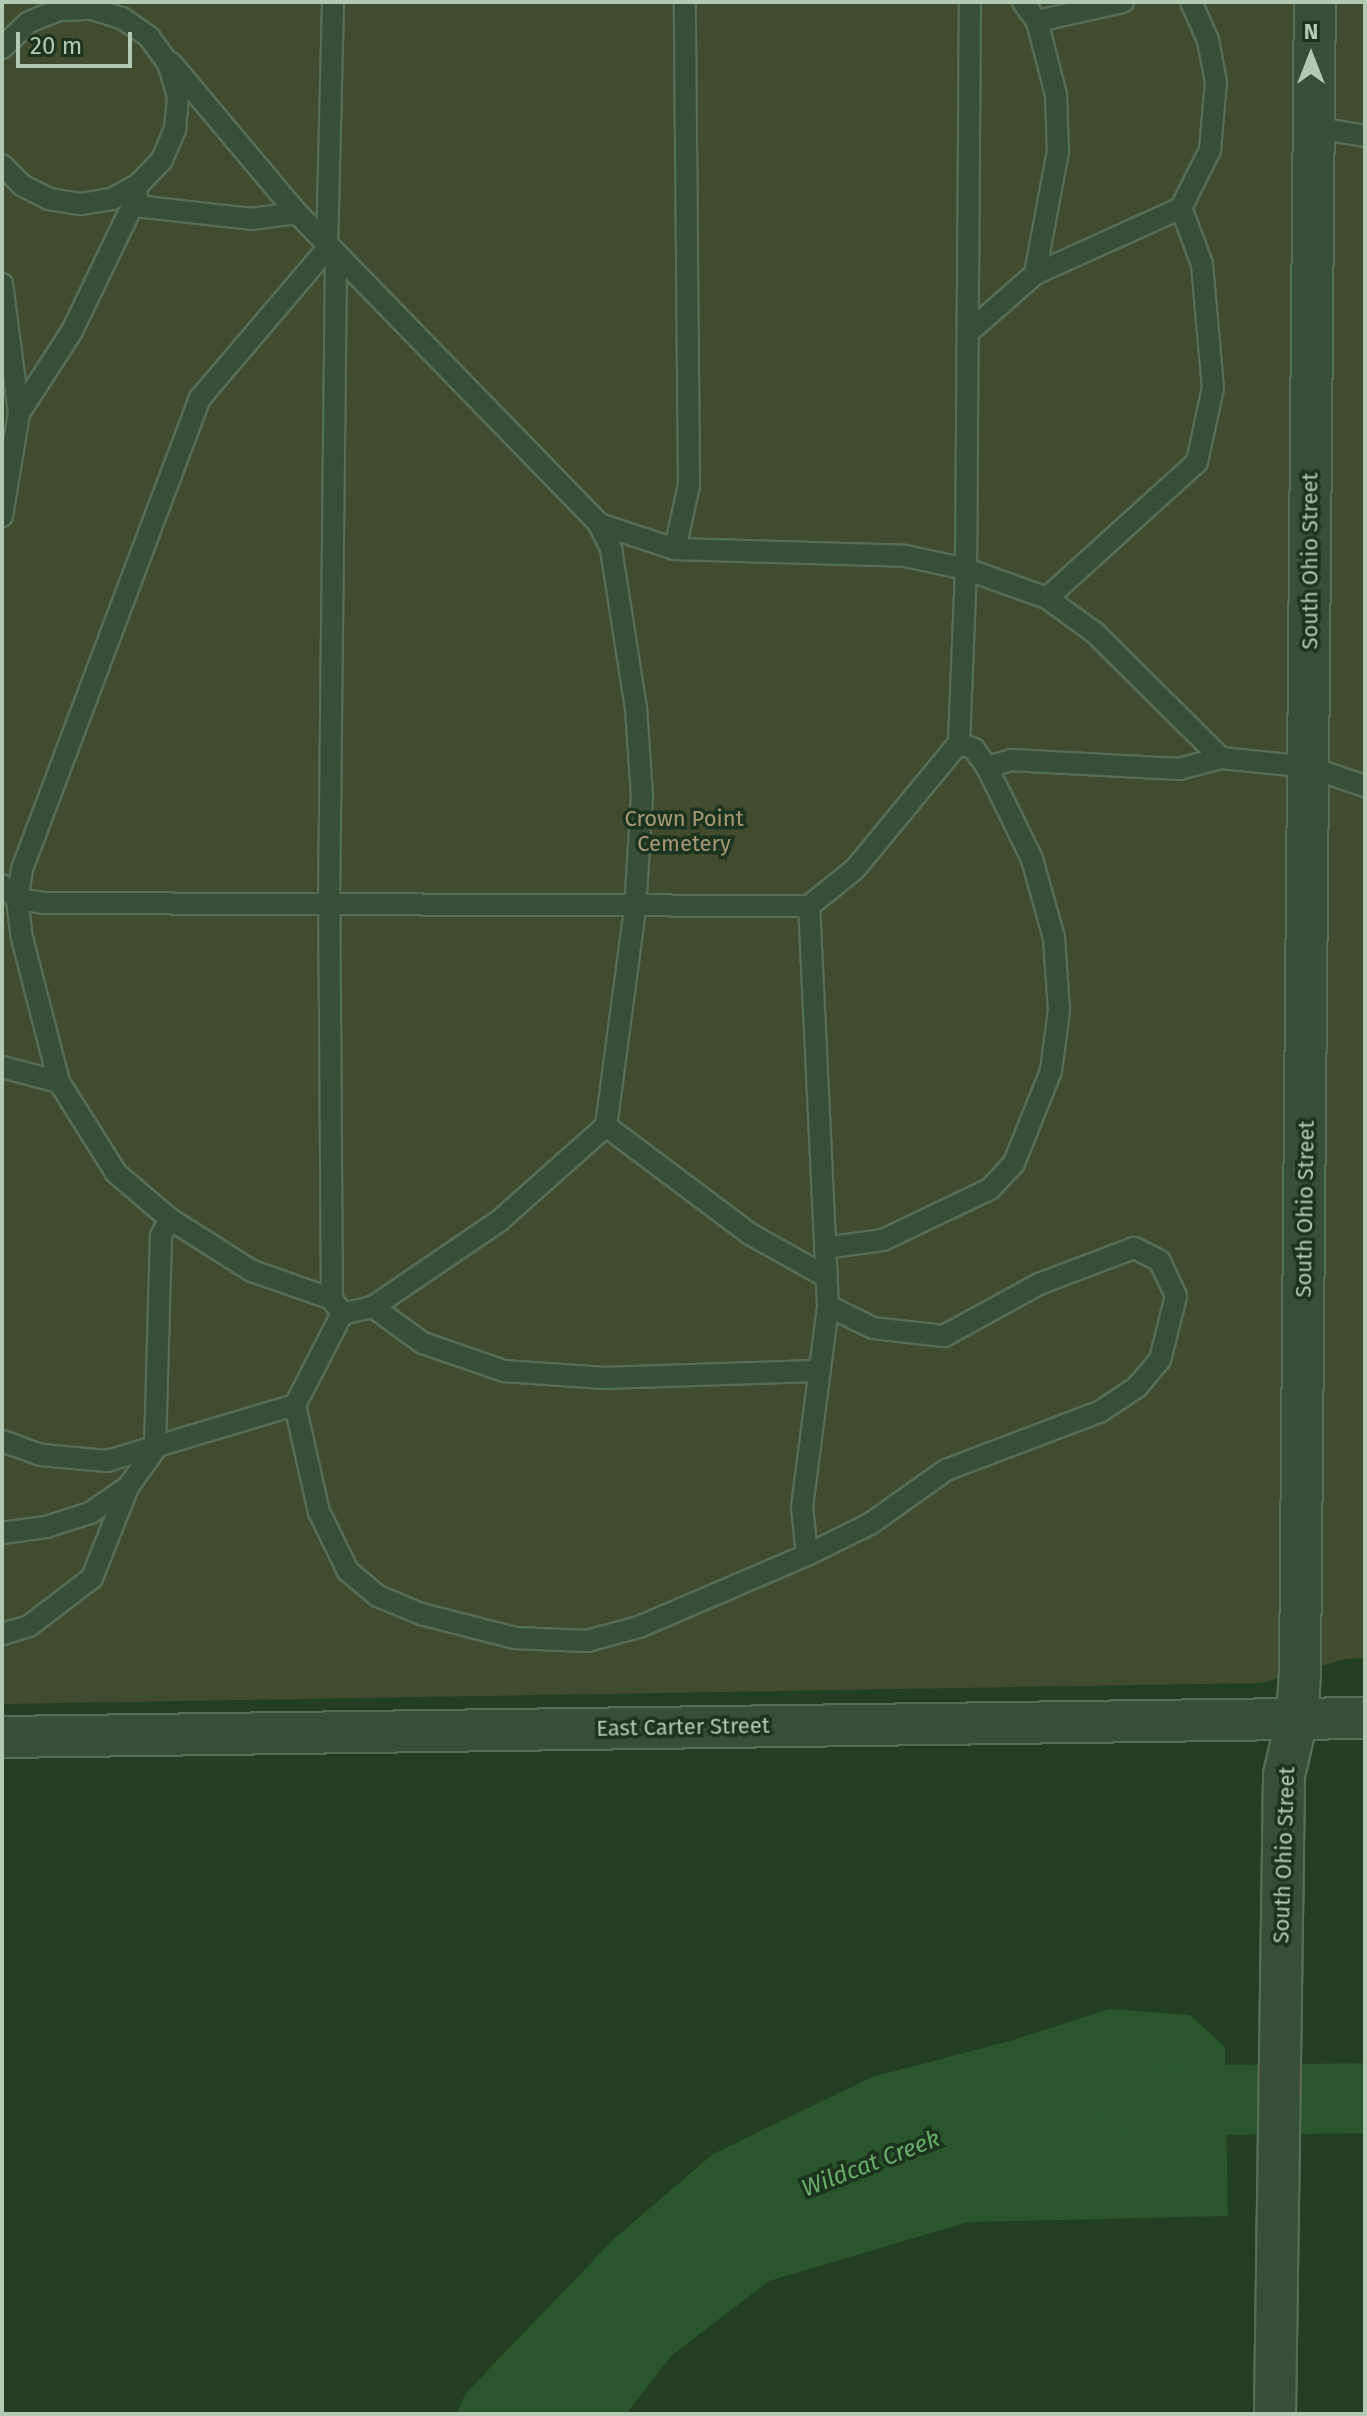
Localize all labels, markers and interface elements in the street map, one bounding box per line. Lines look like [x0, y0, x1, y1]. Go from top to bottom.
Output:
scale bar [20, 16, 136, 66]
north arrow [1271, 16, 1351, 96]
text: N [1304, 18, 1318, 45]
text: 20 m [30, 32, 82, 60]
street label: South Ohio Street [1297, 473, 1323, 649]
park label: Crown Point Cemetery [624, 805, 744, 856]
street label: South Ohio Street [1290, 1120, 1320, 1298]
street label: East Carter Street [596, 1712, 770, 1742]
street label: South Ohio Street [1268, 1766, 1300, 1944]
water label: Wildcat Creek [798, 2124, 944, 2204]

